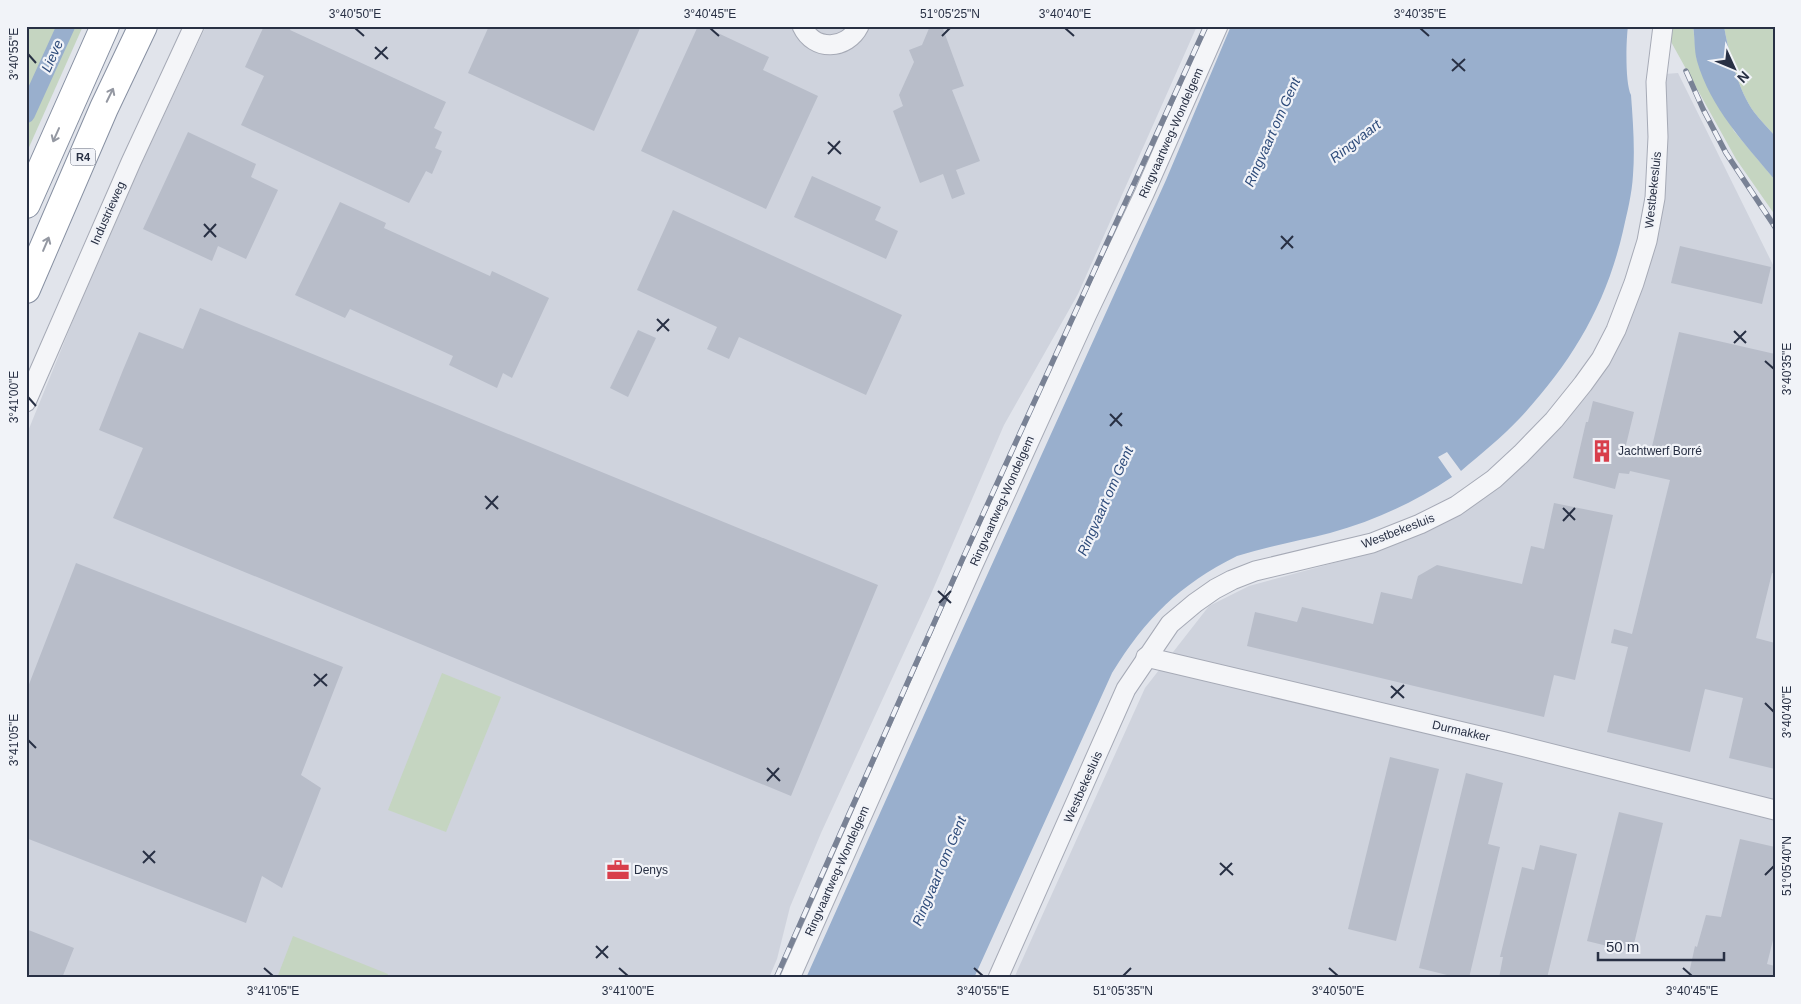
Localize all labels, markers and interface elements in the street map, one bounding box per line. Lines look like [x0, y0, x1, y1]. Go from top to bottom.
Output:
text: 3°40'50"E [329, 7, 381, 21]
text: 3°40'45"E [684, 7, 736, 21]
text: 51°05'25"N [920, 7, 980, 21]
text: 3°40'40"E [1039, 7, 1091, 21]
text: 3°40'35"E [1394, 7, 1446, 21]
text: 3°40'55"E [7, 28, 21, 80]
water label: Lieve [38, 37, 66, 75]
north arrow [1708, 42, 1758, 92]
street label: Ringvaartweg-Wondelgem [1136, 66, 1206, 200]
text: N [1734, 68, 1753, 86]
water label: Ringvaart om Gent [1241, 74, 1304, 189]
one-way arrow [106, 88, 116, 103]
water label: Ringvaart [1326, 116, 1384, 166]
one-way arrow [51, 127, 61, 142]
road number: R4 [70, 148, 96, 166]
street label: Westbekesluis [1642, 151, 1664, 229]
street label: Industrieweg [88, 179, 128, 247]
one-way arrow [41, 237, 51, 252]
text: 3°40'35"E [1780, 343, 1794, 395]
text: 3°41'00"E [7, 371, 21, 423]
street label: Ringvaartweg-Wondelgem [967, 434, 1037, 568]
building icon: Jachtwerf Borré [1589, 438, 1615, 464]
water label: Ringvaart om Gent [1074, 443, 1137, 558]
place label: Jachtwerf Borré [1618, 444, 1702, 458]
street label: Westbekesluis [1359, 511, 1437, 551]
text: 3°40'40"E [1780, 686, 1794, 738]
text: 3°41'05"E [7, 714, 21, 766]
street label: Durmakker [1431, 718, 1491, 744]
street label: Westbekesluis [1061, 749, 1105, 825]
street label: Ringvaartweg-Wondelgem [802, 804, 872, 938]
water label: Ringvaart om Gent [909, 813, 970, 928]
text: 51°05'40"N [1780, 836, 1794, 896]
office icon: Denys [605, 857, 631, 883]
place label: Denys [634, 863, 668, 877]
scale bar [1598, 929, 1725, 961]
text: 50 m [1606, 938, 1639, 955]
text: 3°41'05"E [247, 984, 299, 998]
text: 3°41'00"E [602, 984, 654, 998]
text: 3°40'55"E [957, 984, 1009, 998]
text: 51°05'35"N [1093, 984, 1153, 998]
text: 3°40'50"E [1312, 984, 1364, 998]
text: 3°40'45"E [1666, 984, 1718, 998]

